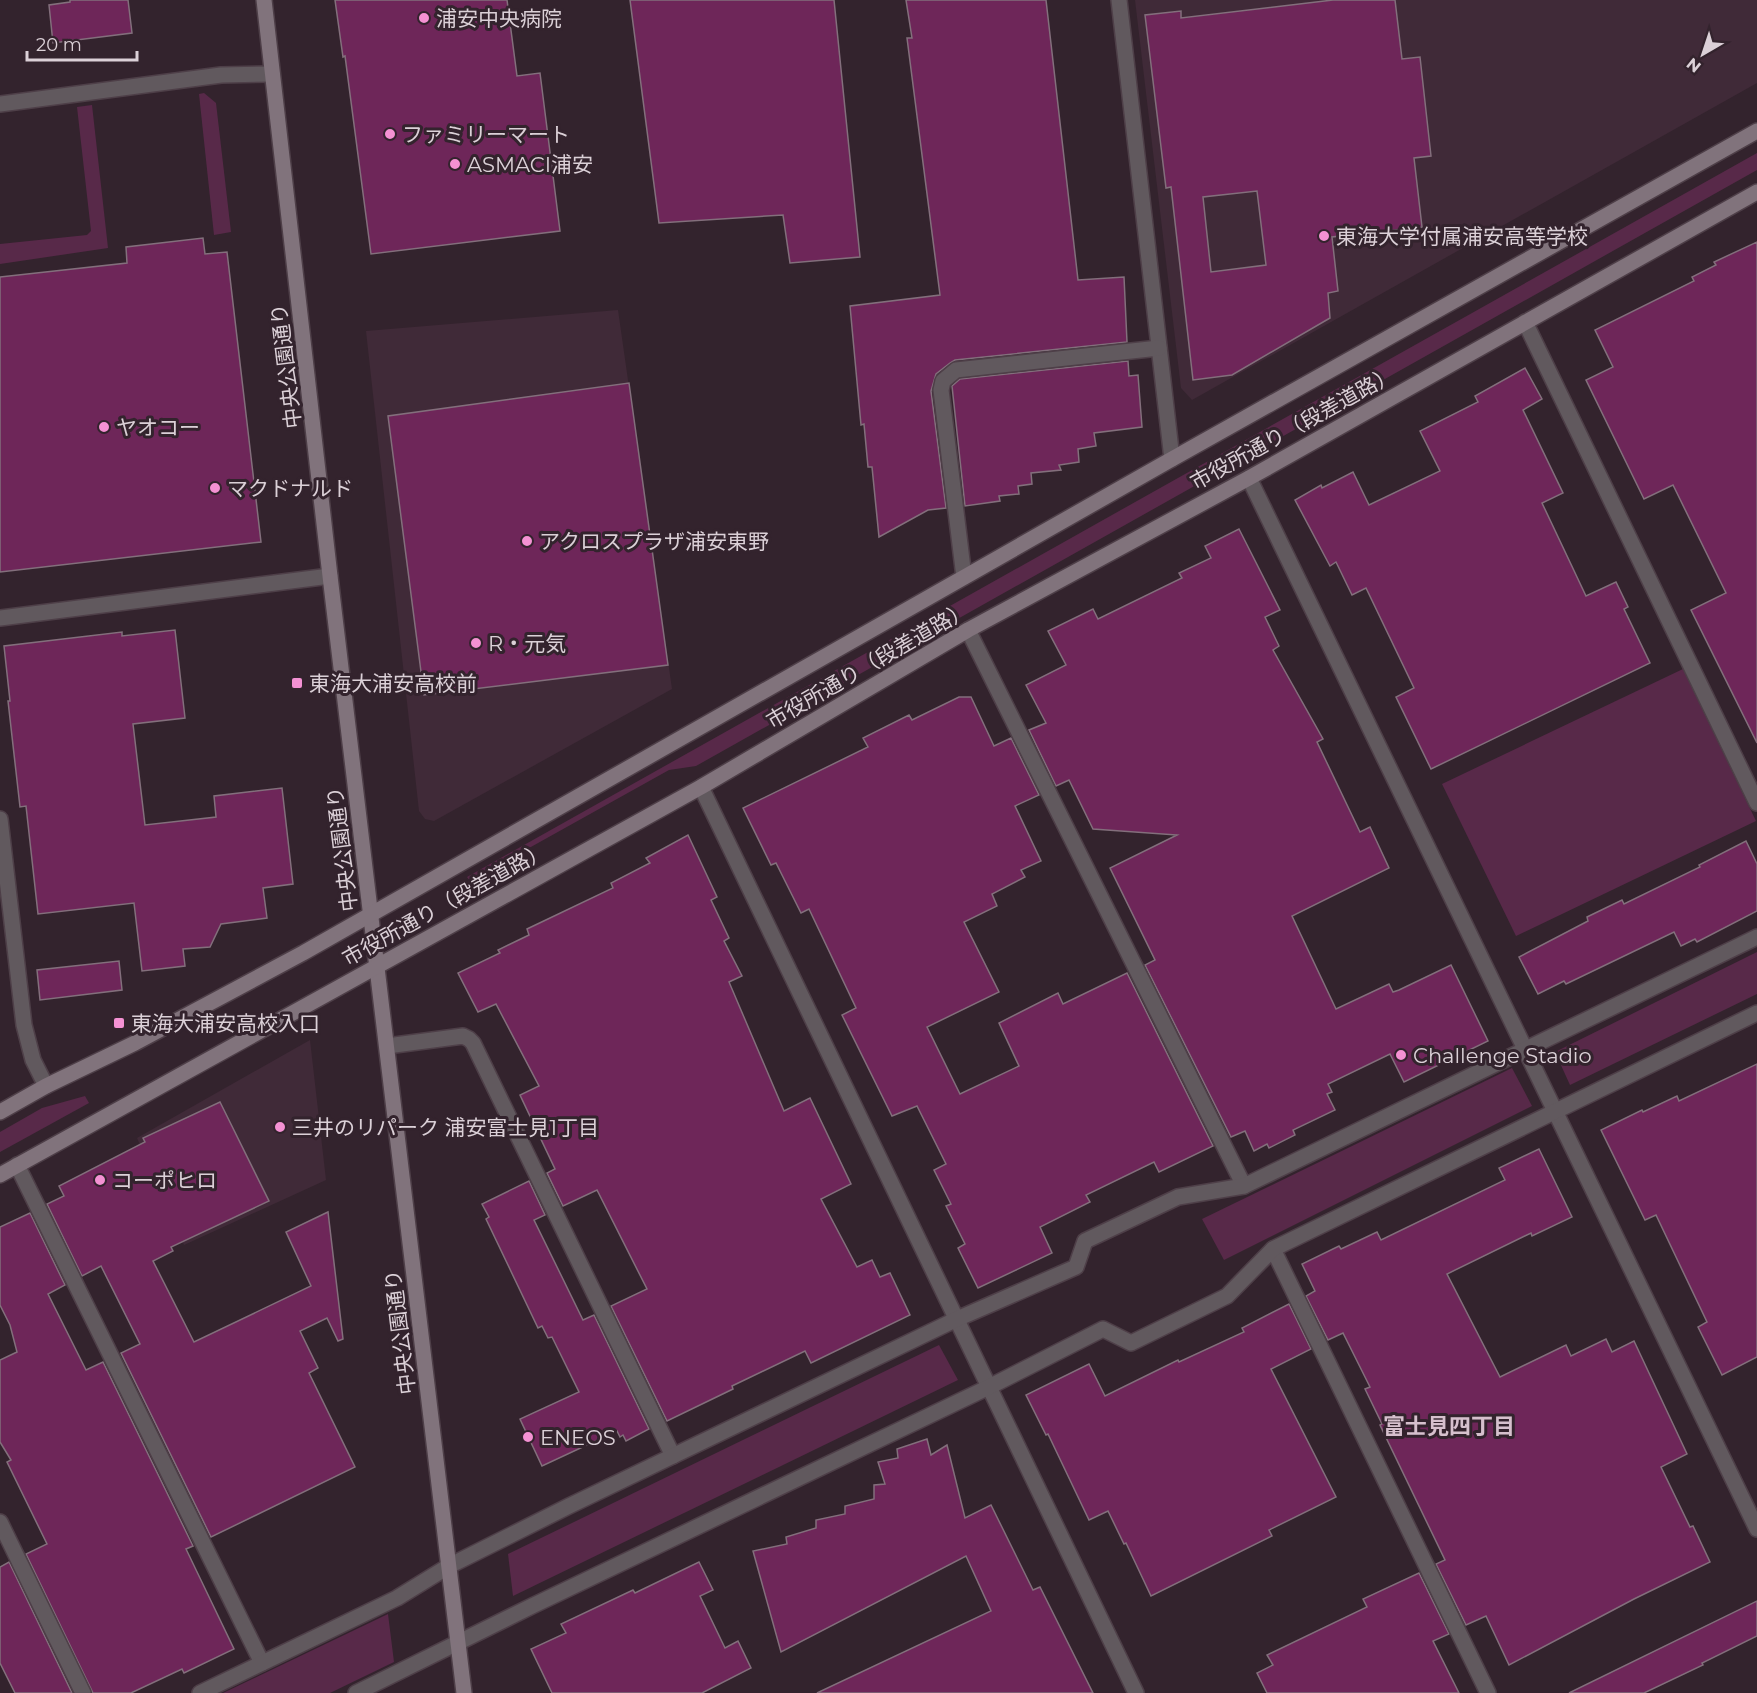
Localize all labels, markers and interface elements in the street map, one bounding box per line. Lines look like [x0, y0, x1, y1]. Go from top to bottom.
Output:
place label: 浦安中央病院 [436, 6, 562, 31]
marker: 浦安中央病院 [417, 11, 431, 25]
scale bar [27, 24, 136, 62]
north arrow [1673, 24, 1733, 84]
text: 20 m [36, 34, 82, 56]
text: N [1683, 54, 1705, 77]
place label: ファミリーマート [402, 122, 570, 147]
marker: ファミリーマート [383, 127, 397, 141]
place label: ASMACI浦安 [467, 152, 593, 177]
marker: ASMACI浦安 [448, 157, 462, 171]
place label: 東海大学付属浦安高等学校 [1336, 224, 1588, 249]
marker: 東海大学付属浦安高等学校 [1317, 229, 1331, 243]
street label: 中央公園通り [266, 302, 306, 430]
street label: 市役所通り（段差道路） [1186, 361, 1400, 495]
place label: ヤオコー [116, 415, 200, 440]
marker: ヤオコー [97, 420, 111, 434]
place label: マクドナルド [227, 476, 353, 501]
marker: マクドナルド [208, 481, 222, 495]
place label: アクロスプラザ浦安東野 [539, 529, 769, 554]
marker: アクロスプラザ浦安東野 [520, 534, 534, 548]
street label: 市役所通り（段差道路） [762, 596, 974, 734]
place label: R・元気 [488, 631, 566, 656]
marker: R・元気 [469, 636, 483, 650]
place label: 東海大浦安高校前 [309, 671, 477, 696]
marker: 東海大浦安高校前 [290, 676, 304, 690]
street label: 中央公園通り [322, 785, 362, 913]
street label: 市役所通り（段差道路） [338, 837, 552, 971]
place label: 東海大浦安高校入口 [131, 1011, 320, 1036]
marker: 東海大浦安高校入口 [112, 1016, 126, 1030]
place label: Challenge Stadio [1413, 1043, 1592, 1068]
marker: Challenge Stadio [1394, 1048, 1408, 1062]
place label: 三井のリパーク 浦安富士見1丁目 [292, 1115, 599, 1140]
marker: 三井のリパーク 浦安富士見1丁目 [273, 1120, 287, 1134]
place label: コーポヒロ [112, 1168, 217, 1193]
marker: コーポヒロ [93, 1173, 107, 1187]
street label: 中央公園通り [380, 1268, 420, 1396]
district label: 富士見四丁目 [1383, 1413, 1515, 1440]
place label: ENEOS [540, 1425, 616, 1450]
marker: ENEOS [521, 1430, 535, 1444]

